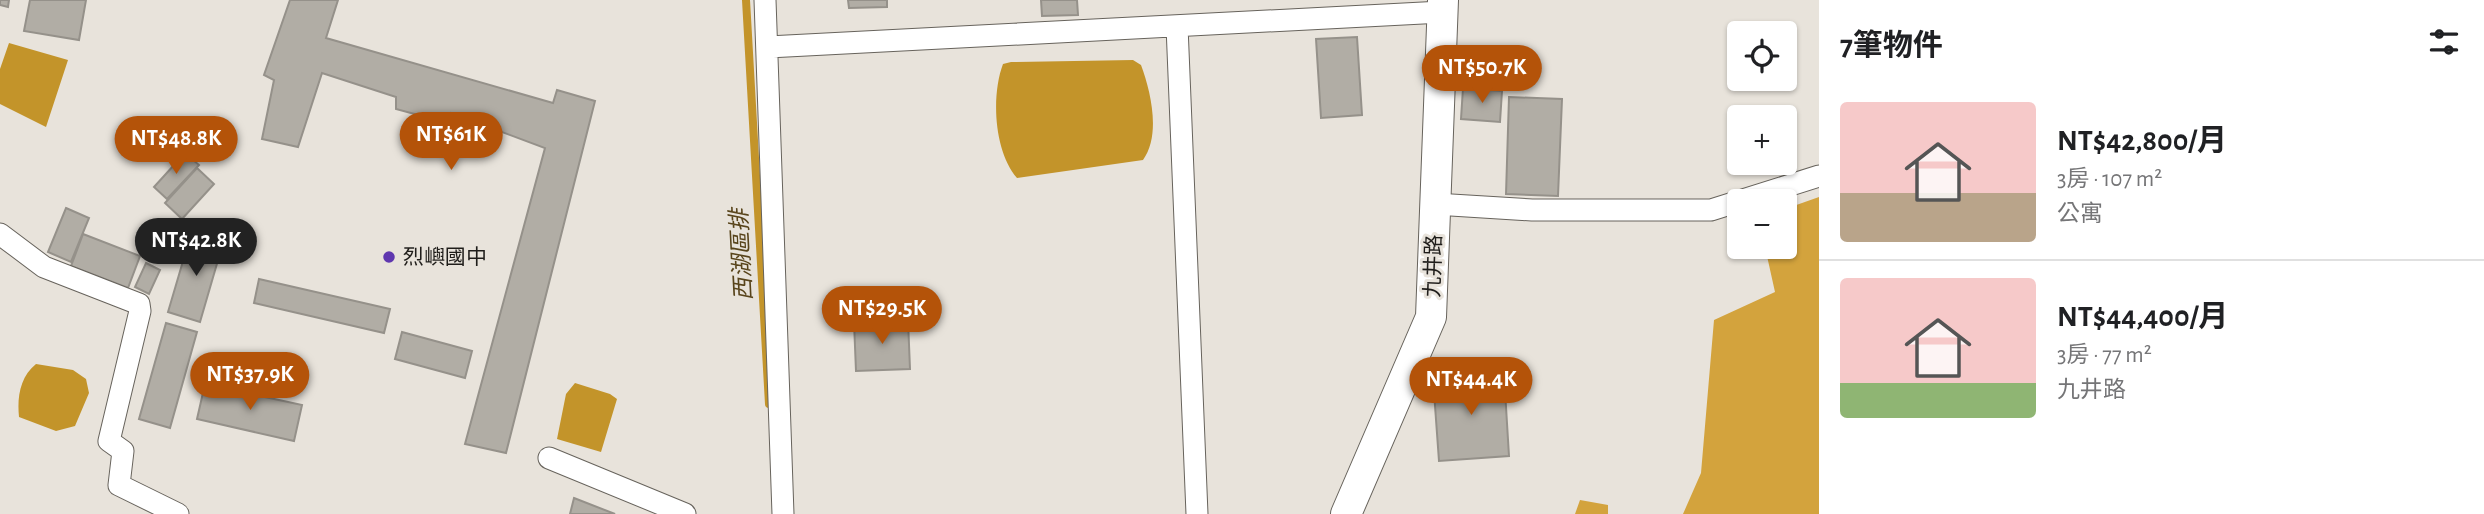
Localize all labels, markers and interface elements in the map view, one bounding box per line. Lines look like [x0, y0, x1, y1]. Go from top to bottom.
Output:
map controls [1727, 21, 1797, 259]
button: locate [1727, 21, 1797, 91]
icon: filters [2425, 23, 2463, 61]
text: 7筆物件 [1840, 31, 1943, 61]
pin: NT$50.7K [1410, 46, 1554, 105]
text: NT$50.7K [1438, 56, 1526, 79]
button: + [1727, 105, 1797, 175]
pin: NT$61K [394, 113, 508, 172]
pin: NT$48.8K [104, 116, 248, 176]
text: NT$61K [416, 123, 486, 146]
text: NT$42,800/月 [2057, 126, 2227, 156]
text: NT$48.8K [131, 127, 221, 150]
icon: home [1896, 130, 1980, 214]
text: 3房 · 107 m² [2057, 168, 2162, 191]
button: − [1727, 189, 1797, 259]
text: 公寓 [2057, 203, 2103, 226]
water label: 西湖區排 [726, 205, 756, 302]
pin: NT$42.8K [124, 218, 268, 278]
text: NT$42.8K [151, 229, 241, 252]
street label: 九井路 [1421, 234, 1445, 298]
place label: 烈嶼國中 [403, 246, 487, 268]
marker: 烈嶼國中 [381, 249, 397, 265]
pin: NT$29.5K [810, 286, 954, 346]
text: NT$29.5K [838, 297, 926, 320]
text: NT$44,400/月 [2057, 302, 2228, 332]
icon: home [1896, 306, 1980, 390]
text: 3房 · 77 m² [2057, 344, 2152, 367]
pin: NT$37.9K [178, 352, 322, 412]
pin: NT$44.4K [1399, 358, 1543, 417]
text: NT$37.9K [206, 363, 294, 386]
text: NT$44.4K [1425, 368, 1517, 391]
text: 九井路 [2057, 379, 2126, 402]

